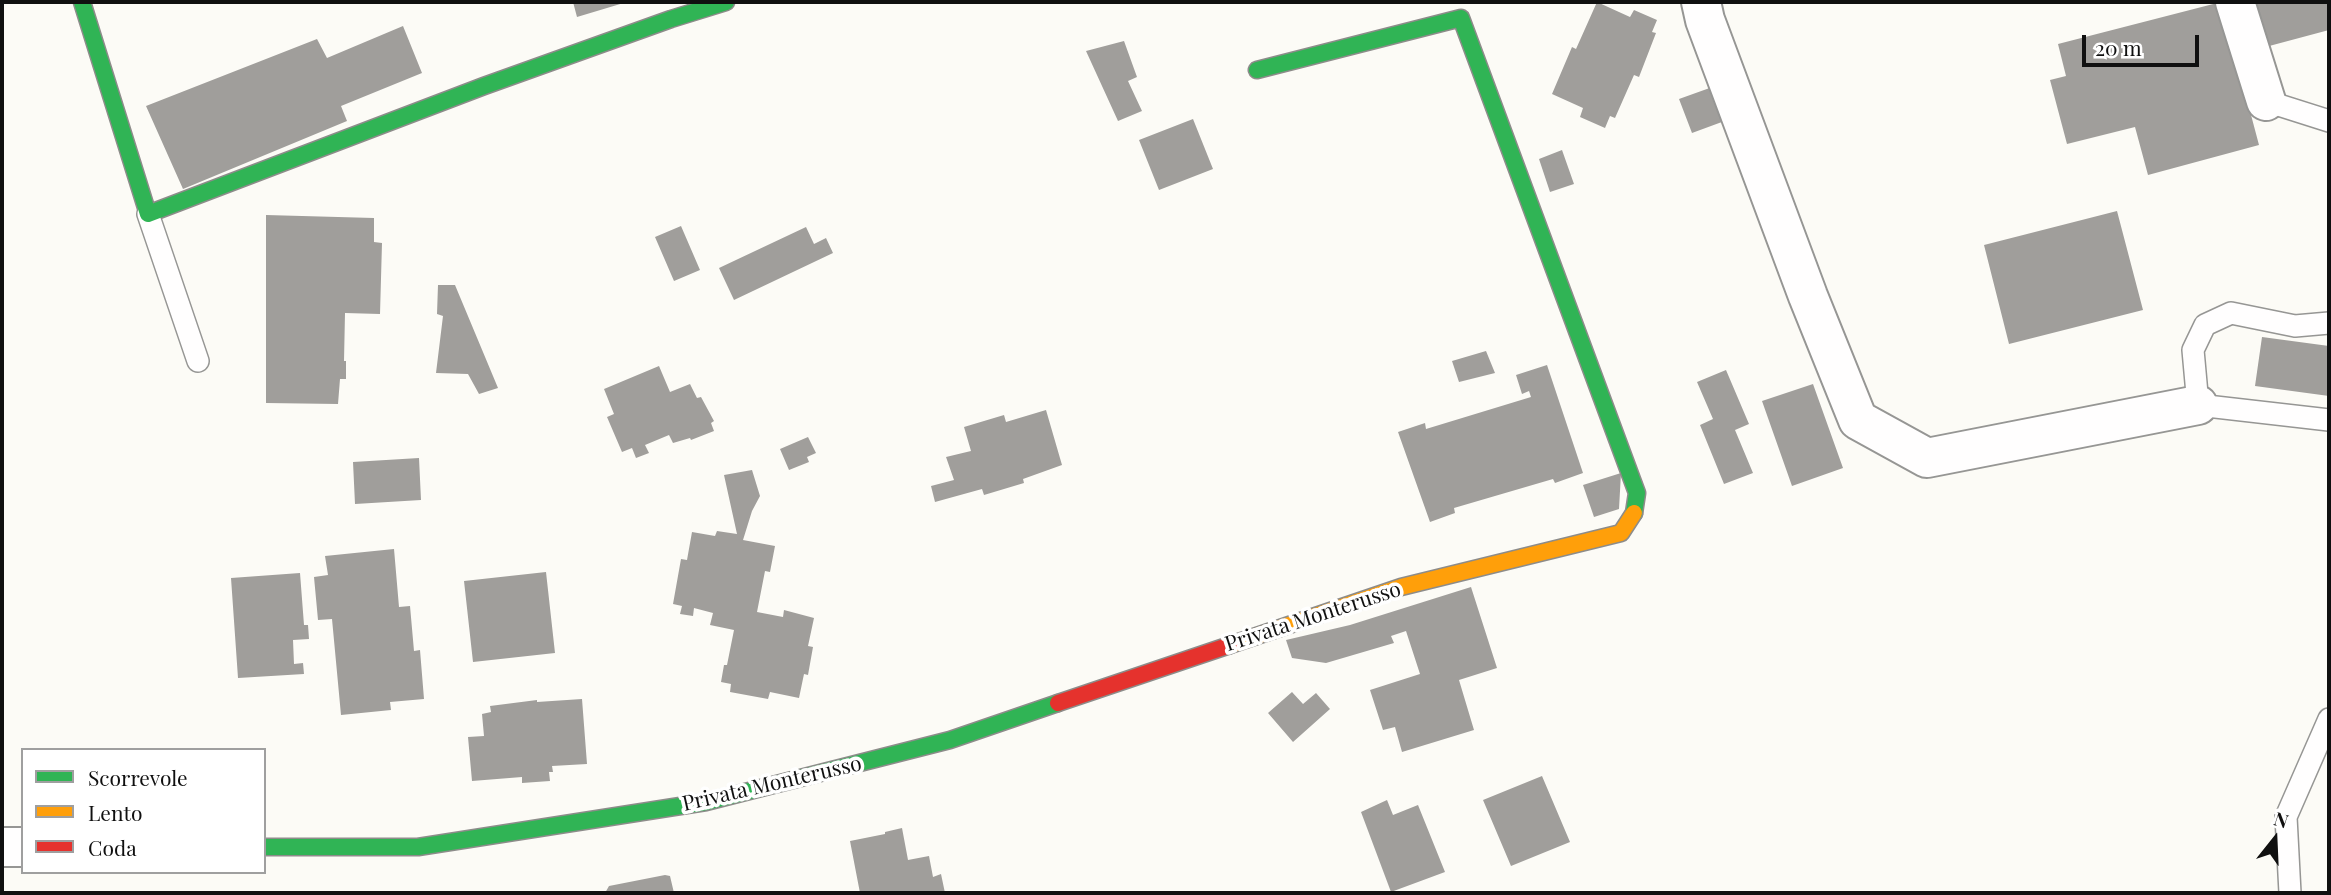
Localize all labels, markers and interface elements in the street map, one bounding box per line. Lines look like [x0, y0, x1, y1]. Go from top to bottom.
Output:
scale bar [2086, 21, 2203, 65]
text: 20 m [2095, 33, 2142, 61]
street label: Privata Monterusso [1222, 577, 1404, 657]
legend [21, 748, 266, 874]
street label: Privata Monterusso [680, 751, 864, 817]
text: Scorrevole [88, 763, 188, 791]
text: Lento [88, 798, 142, 826]
north arrow [2240, 804, 2310, 874]
text: N [2271, 805, 2292, 834]
text: Coda [88, 833, 137, 861]

